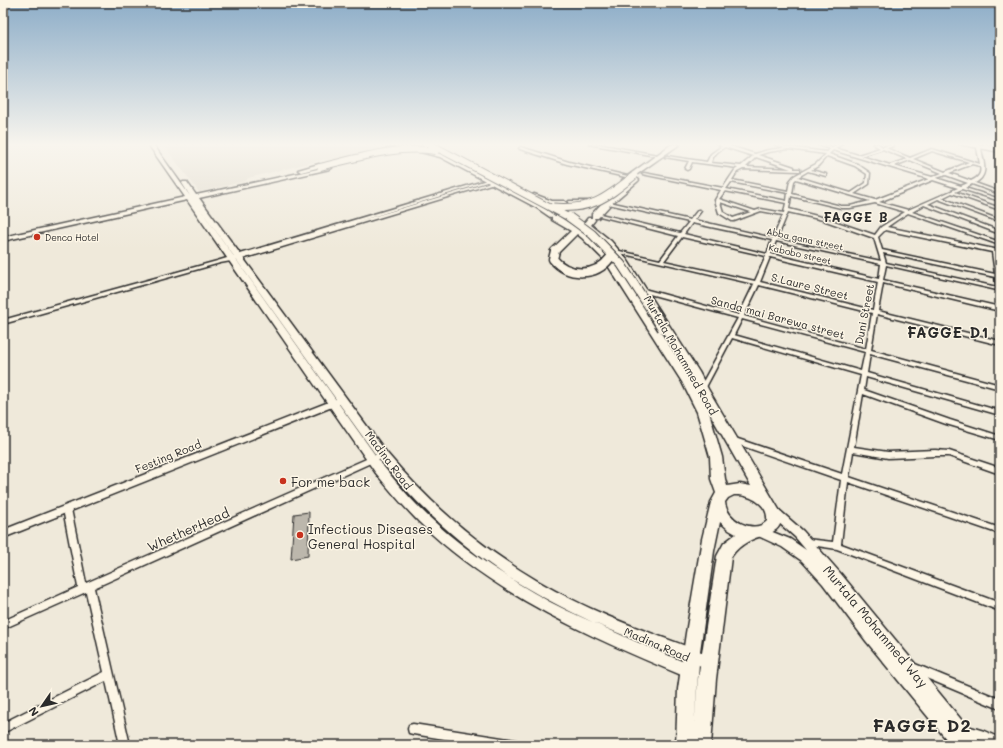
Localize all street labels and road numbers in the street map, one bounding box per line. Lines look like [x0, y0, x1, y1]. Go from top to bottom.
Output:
street label: Abba gana street [765, 225, 845, 253]
street label: Kabobo street [768, 241, 832, 267]
street label: S.Laure Street [770, 269, 850, 303]
street label: Duni Street [851, 282, 877, 346]
street label: Murtala Mohammed Road [641, 292, 721, 418]
street label: Sanda mai Barewa street [709, 292, 847, 342]
street label: Madina Road [362, 428, 416, 492]
street label: Festing Road [133, 436, 203, 476]
street label: WhetherHead [144, 503, 232, 555]
street label: Murtala Mohammed Way [820, 561, 932, 691]
street label: Madina Road [622, 623, 692, 665]

